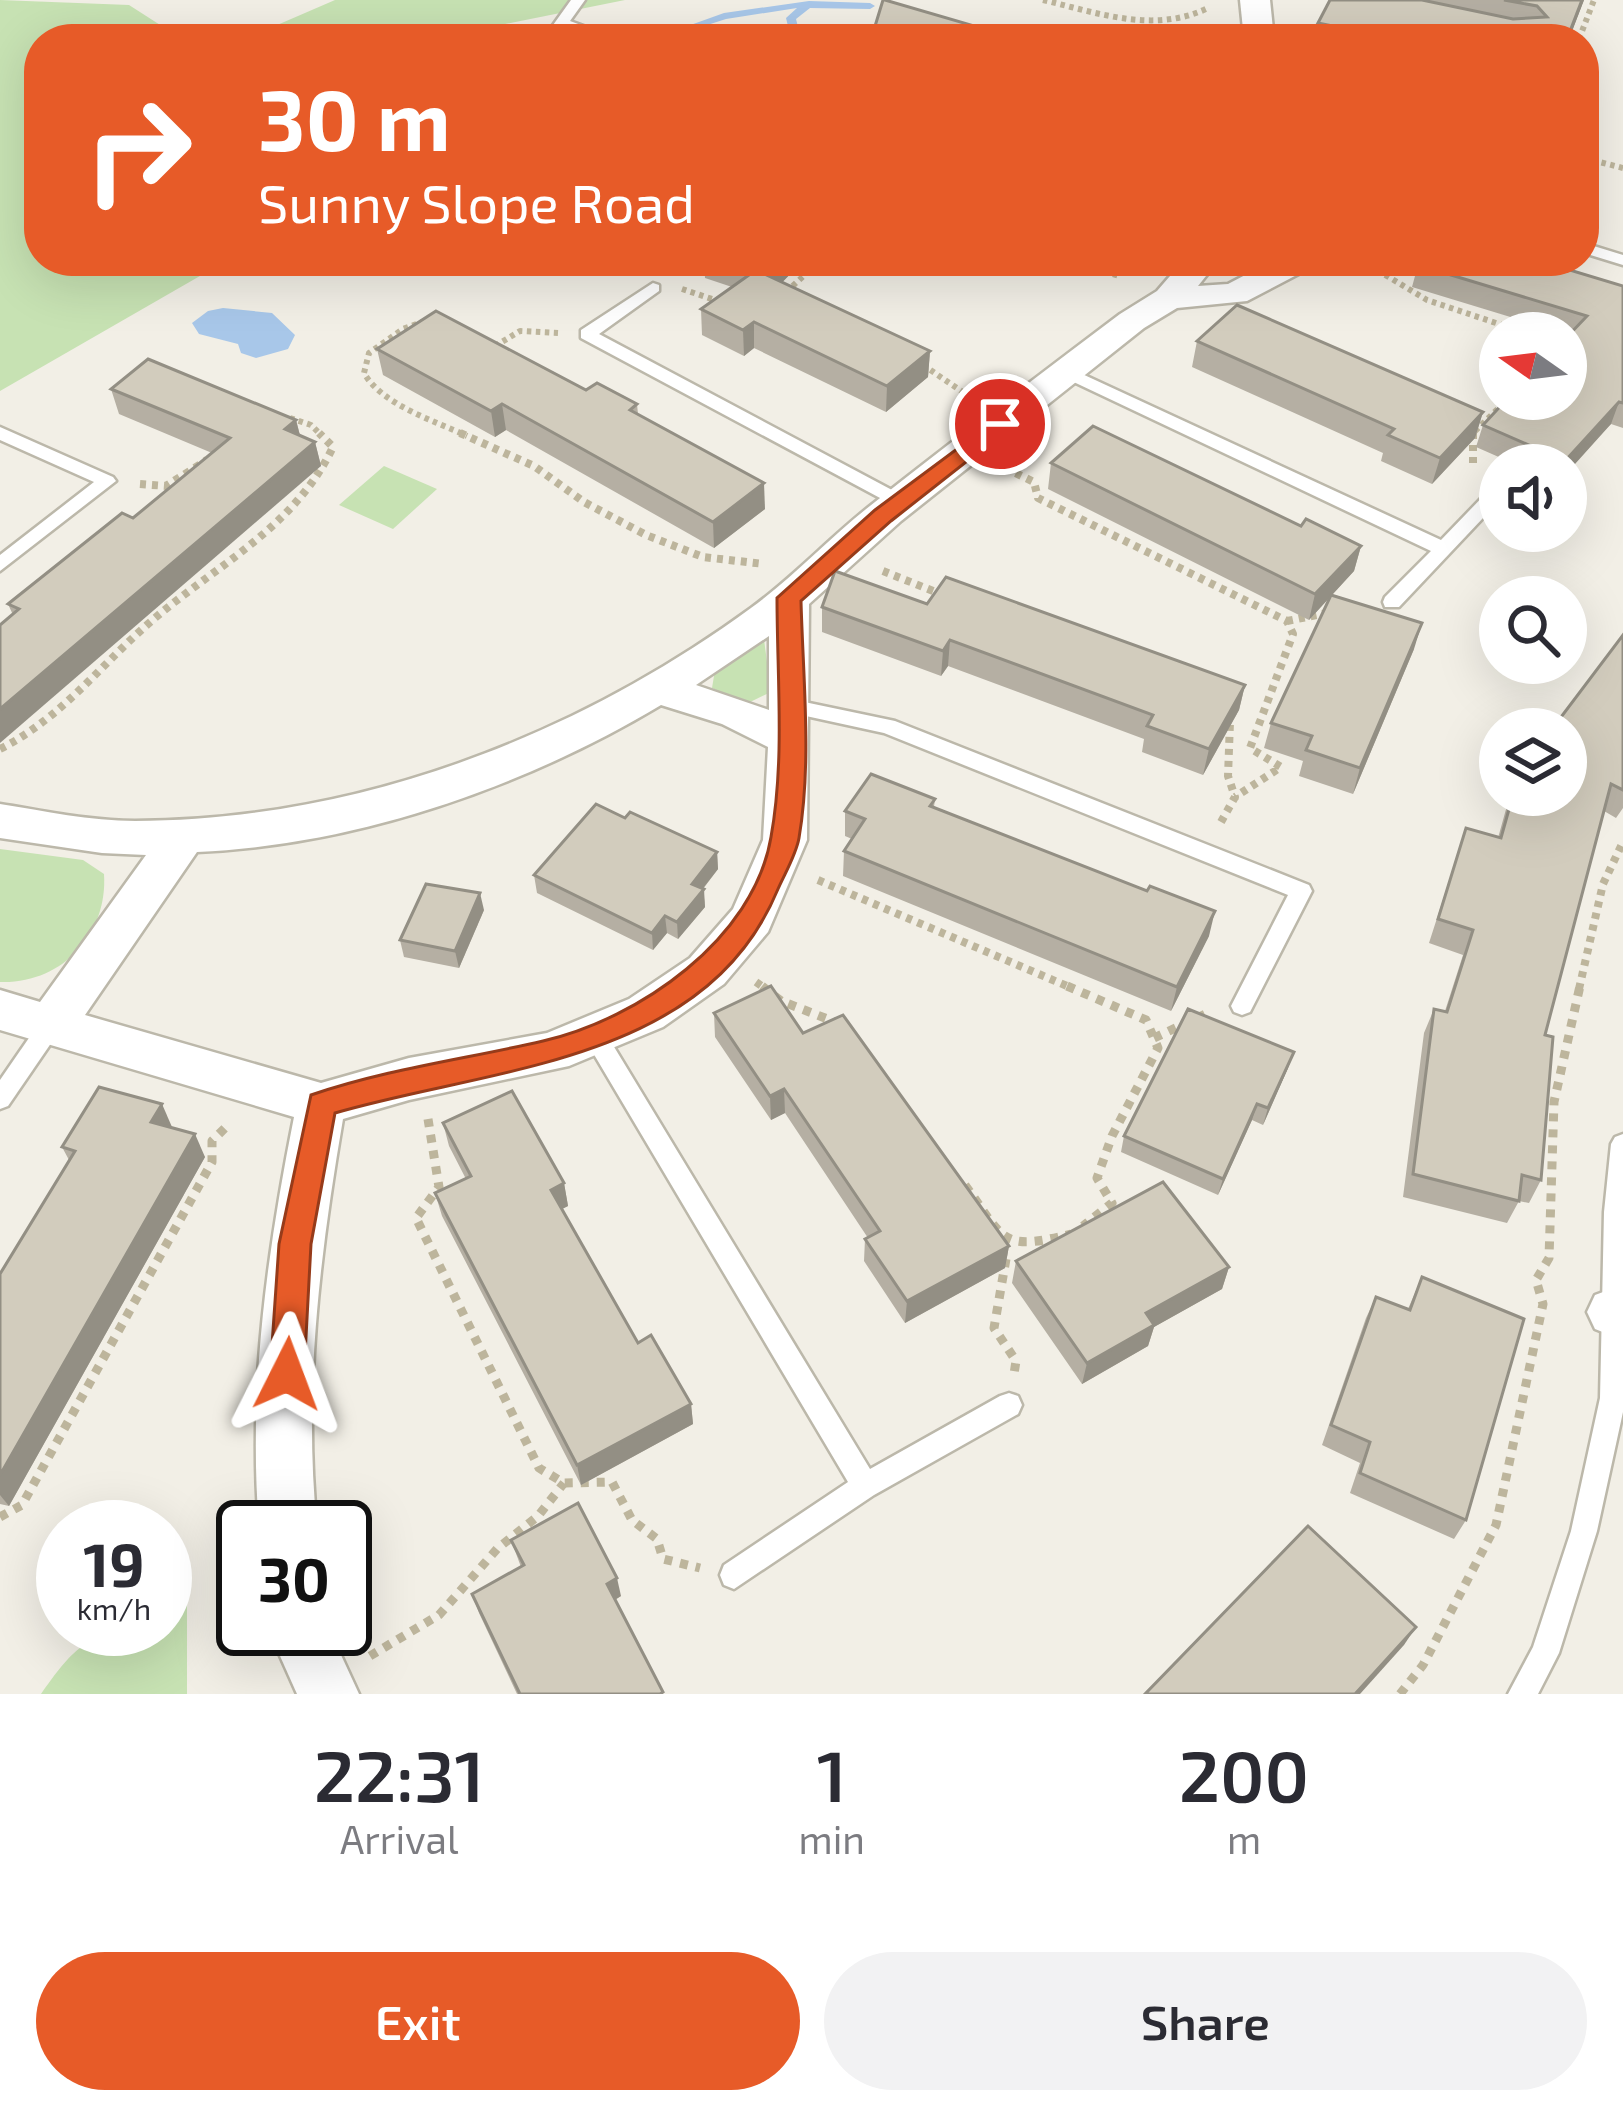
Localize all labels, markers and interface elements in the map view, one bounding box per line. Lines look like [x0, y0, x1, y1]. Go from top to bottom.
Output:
text: 30 m [258, 67, 451, 168]
icon: right [60, 72, 216, 228]
text: Sunny Slope Road [258, 169, 695, 234]
north arrow [1479, 312, 1587, 420]
map controls [1479, 312, 1587, 816]
pin [949, 373, 1051, 475]
icon: arrive [967, 391, 1033, 457]
button: sound [1479, 444, 1587, 552]
button: search [1479, 576, 1587, 684]
button: layers [1479, 708, 1587, 816]
position arrow [224, 1311, 350, 1437]
speed limit sign: 30 [216, 1500, 372, 1656]
text: 19 [83, 1527, 145, 1599]
text: km/h [77, 1590, 151, 1626]
text: 22:31 [314, 1730, 485, 1816]
text: 1 [817, 1730, 847, 1816]
text: 200 [1179, 1730, 1309, 1816]
text: Arrival [340, 1815, 459, 1862]
text: min [799, 1815, 865, 1862]
text: m [1227, 1815, 1261, 1862]
button: Exit [36, 1952, 800, 2090]
button: Share [824, 1952, 1587, 2090]

